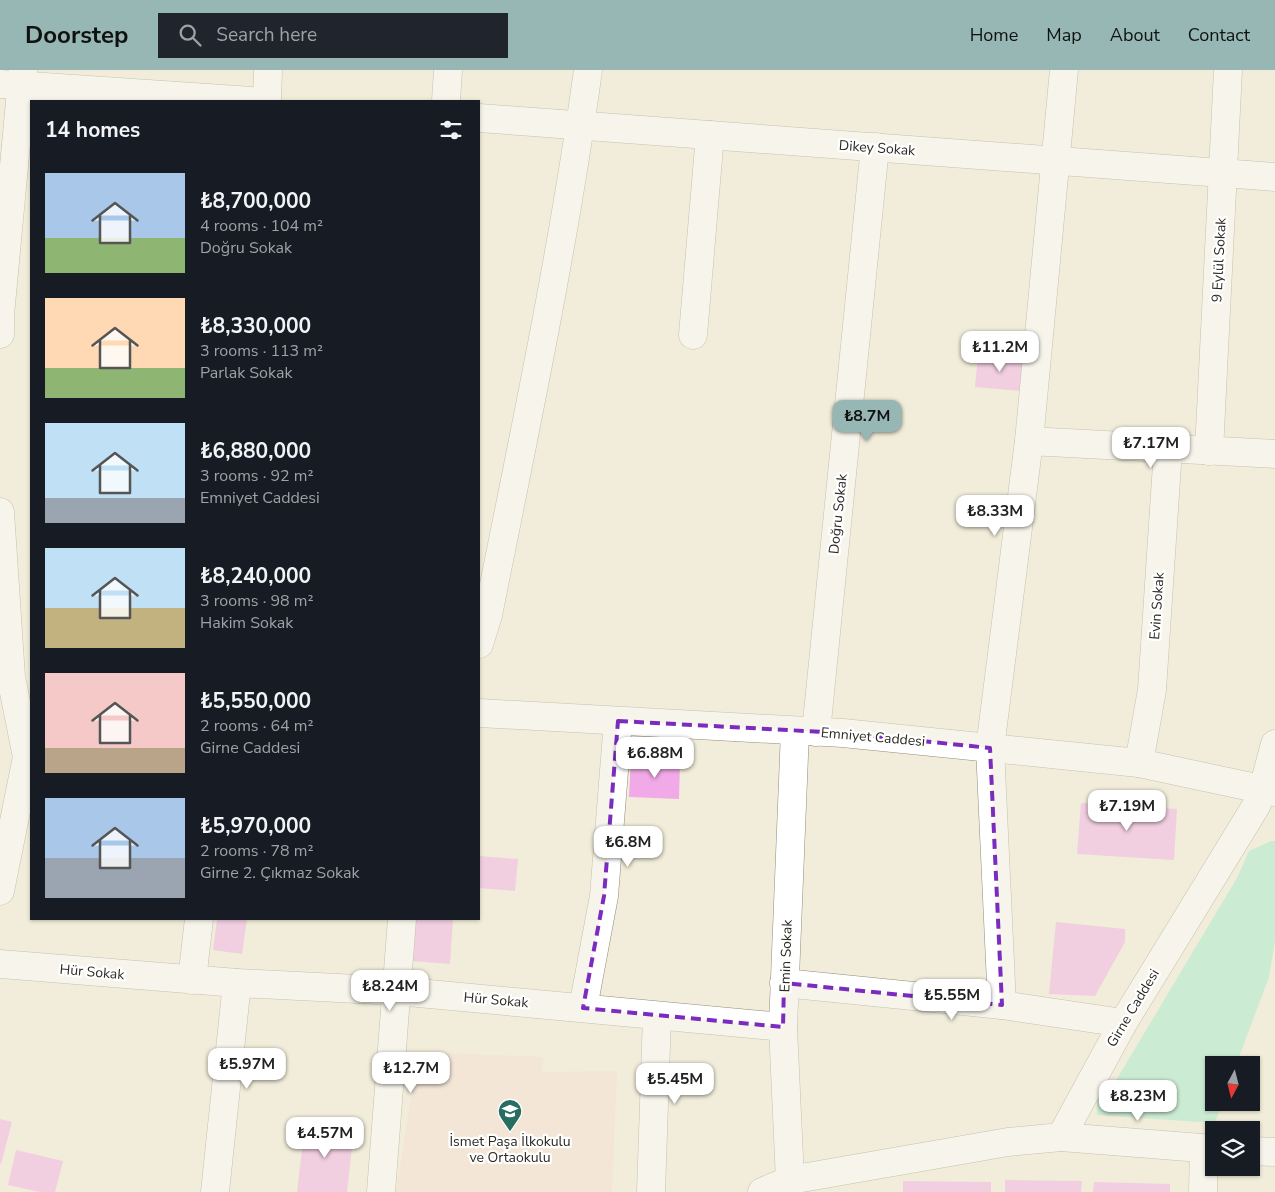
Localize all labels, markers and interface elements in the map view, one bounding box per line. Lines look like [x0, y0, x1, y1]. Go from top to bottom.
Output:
search box [158, 13, 508, 58]
text: Doorstep [25, 19, 128, 51]
icon: search [176, 21, 204, 49]
text: Search here [216, 22, 317, 48]
text: Home [970, 23, 1018, 47]
text: Map [1046, 23, 1082, 47]
text: About [1110, 23, 1160, 47]
text: Contact [1188, 23, 1250, 47]
text: 14 homes [45, 116, 140, 144]
icon: filters [437, 116, 465, 144]
street label: Dikey Sokak [838, 136, 917, 160]
text: ₺8,700,000 [200, 187, 311, 215]
icon: home [85, 193, 145, 253]
text: 4 rooms · 104 m² [200, 215, 323, 237]
street label: 9 Eylül Sokak [1207, 216, 1231, 303]
text: Doğru Sokak [200, 237, 292, 259]
text: ₺8,330,000 [200, 312, 311, 340]
icon: home [85, 318, 145, 378]
pin: ₺11.2M [959, 330, 1041, 373]
text: ₺11.2M [972, 336, 1028, 358]
text: 3 rooms · 113 m² [200, 340, 323, 362]
text: Parlak Sokak [200, 362, 292, 384]
pin: ₺8.7M [832, 400, 902, 442]
text: ₺8.7M [844, 405, 890, 427]
pin: ₺7.17M [1110, 426, 1192, 469]
text: ₺7.17M [1123, 432, 1179, 454]
text: ₺6,880,000 [200, 437, 311, 465]
icon: home [85, 443, 145, 503]
text: 3 rooms · 92 m² [200, 465, 313, 487]
street label: Doğru Sokak [824, 472, 852, 555]
text: Emniyet Caddesi [200, 487, 320, 509]
pin: ₺8.33M [954, 494, 1036, 537]
text: ₺8.33M [967, 500, 1023, 522]
text: ₺8,240,000 [200, 562, 311, 590]
icon: home [85, 568, 145, 628]
street label: Evin Sokak [1145, 571, 1169, 640]
text: 3 rooms · 98 m² [200, 590, 313, 612]
text: Hakim Sokak [200, 612, 293, 634]
text: ₺5,550,000 [200, 687, 311, 715]
icon: home [85, 693, 145, 753]
text: 2 rooms · 64 m² [200, 715, 313, 737]
street label: Emniyet Caddesi [820, 723, 926, 751]
pin: ₺6.88M [614, 736, 696, 779]
text: Girne Caddesi [200, 737, 300, 759]
text: ₺6.88M [627, 742, 683, 764]
pin: ₺7.19M [1086, 790, 1168, 832]
text: ₺7.19M [1099, 795, 1155, 817]
text: ₺5,970,000 [200, 812, 311, 840]
icon: home [85, 818, 145, 878]
pin: ₺6.8M [593, 826, 663, 868]
text: ₺6.8M [605, 831, 651, 853]
text: 2 rooms · 78 m² [200, 840, 313, 862]
text: Girne 2. Çıkmaz Sokak [200, 862, 359, 884]
street label: Emin Sokak [775, 918, 797, 993]
street label: Hür Sokak [59, 960, 126, 984]
street label: Girne Caddesi [1102, 965, 1164, 1051]
pin: ₺8.24M [349, 970, 431, 1012]
text: ₺8.24M [362, 975, 418, 997]
pin: ₺5.55M [911, 978, 993, 1021]
text: ₺5.55M [924, 984, 980, 1006]
street label: Hür Sokak [463, 988, 530, 1012]
pin: ₺5.97M [206, 1048, 288, 1090]
pin: ₺12.7M [370, 1052, 452, 1094]
text: ₺5.97M [219, 1053, 275, 1075]
north arrow [1205, 1056, 1260, 1111]
map controls [1205, 1056, 1260, 1176]
text: ₺12.7M [383, 1057, 439, 1079]
pin: ₺5.45M [634, 1062, 716, 1105]
text: ₺5.45M [647, 1068, 703, 1090]
pin: ₺8.23M [1097, 1080, 1179, 1122]
text: ₺8.23M [1110, 1085, 1166, 1107]
school or university icon: İsmet Paşa İlkokulu ve Ortaokulu [497, 1098, 523, 1132]
pin: ₺4.57M [284, 1116, 366, 1159]
button: layers [1205, 1121, 1260, 1176]
text: ₺4.57M [297, 1122, 353, 1144]
place label: İsmet Paşa İlkokulu ve Ortaokulu [449, 1132, 571, 1167]

